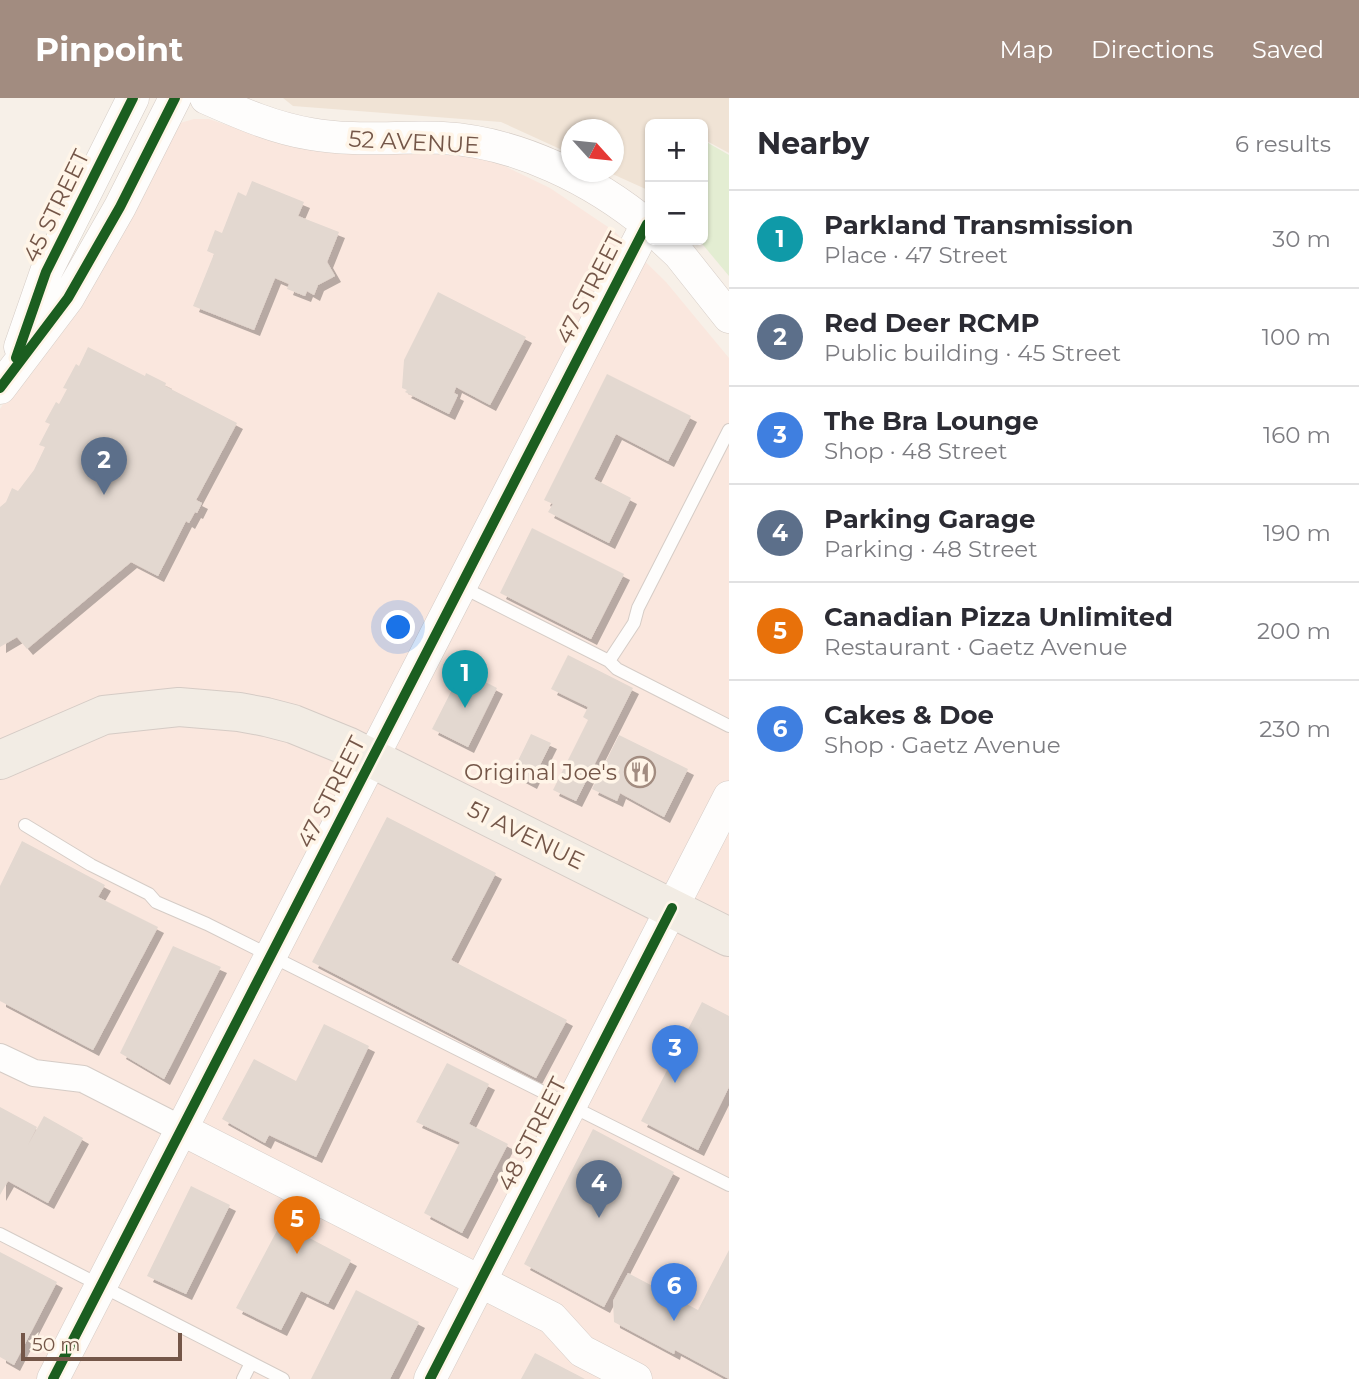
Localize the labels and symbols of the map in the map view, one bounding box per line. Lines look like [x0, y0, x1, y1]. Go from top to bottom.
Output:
north arrow [561, 119, 624, 182]
street label: 52 AVENUE [348, 125, 480, 159]
street label: 45 STREET [17, 144, 96, 267]
street label: 47 STREET [550, 227, 630, 348]
pin: 2 [81, 437, 127, 495]
your location [381, 610, 415, 644]
pin: 1 [442, 650, 488, 708]
street label: 47 STREET [291, 731, 371, 852]
restaurant icon: Original Joe's [623, 755, 657, 789]
place label: Original Joe's [464, 758, 617, 786]
street label: 51 AVENUE [463, 795, 589, 875]
pin: 3 [652, 1025, 698, 1083]
street label: 48 STREET [491, 1072, 573, 1196]
pin: 4 [576, 1160, 622, 1218]
pin: 5 [274, 1196, 320, 1254]
pin: 6 [651, 1263, 697, 1321]
scale bar [21, 1330, 182, 1362]

